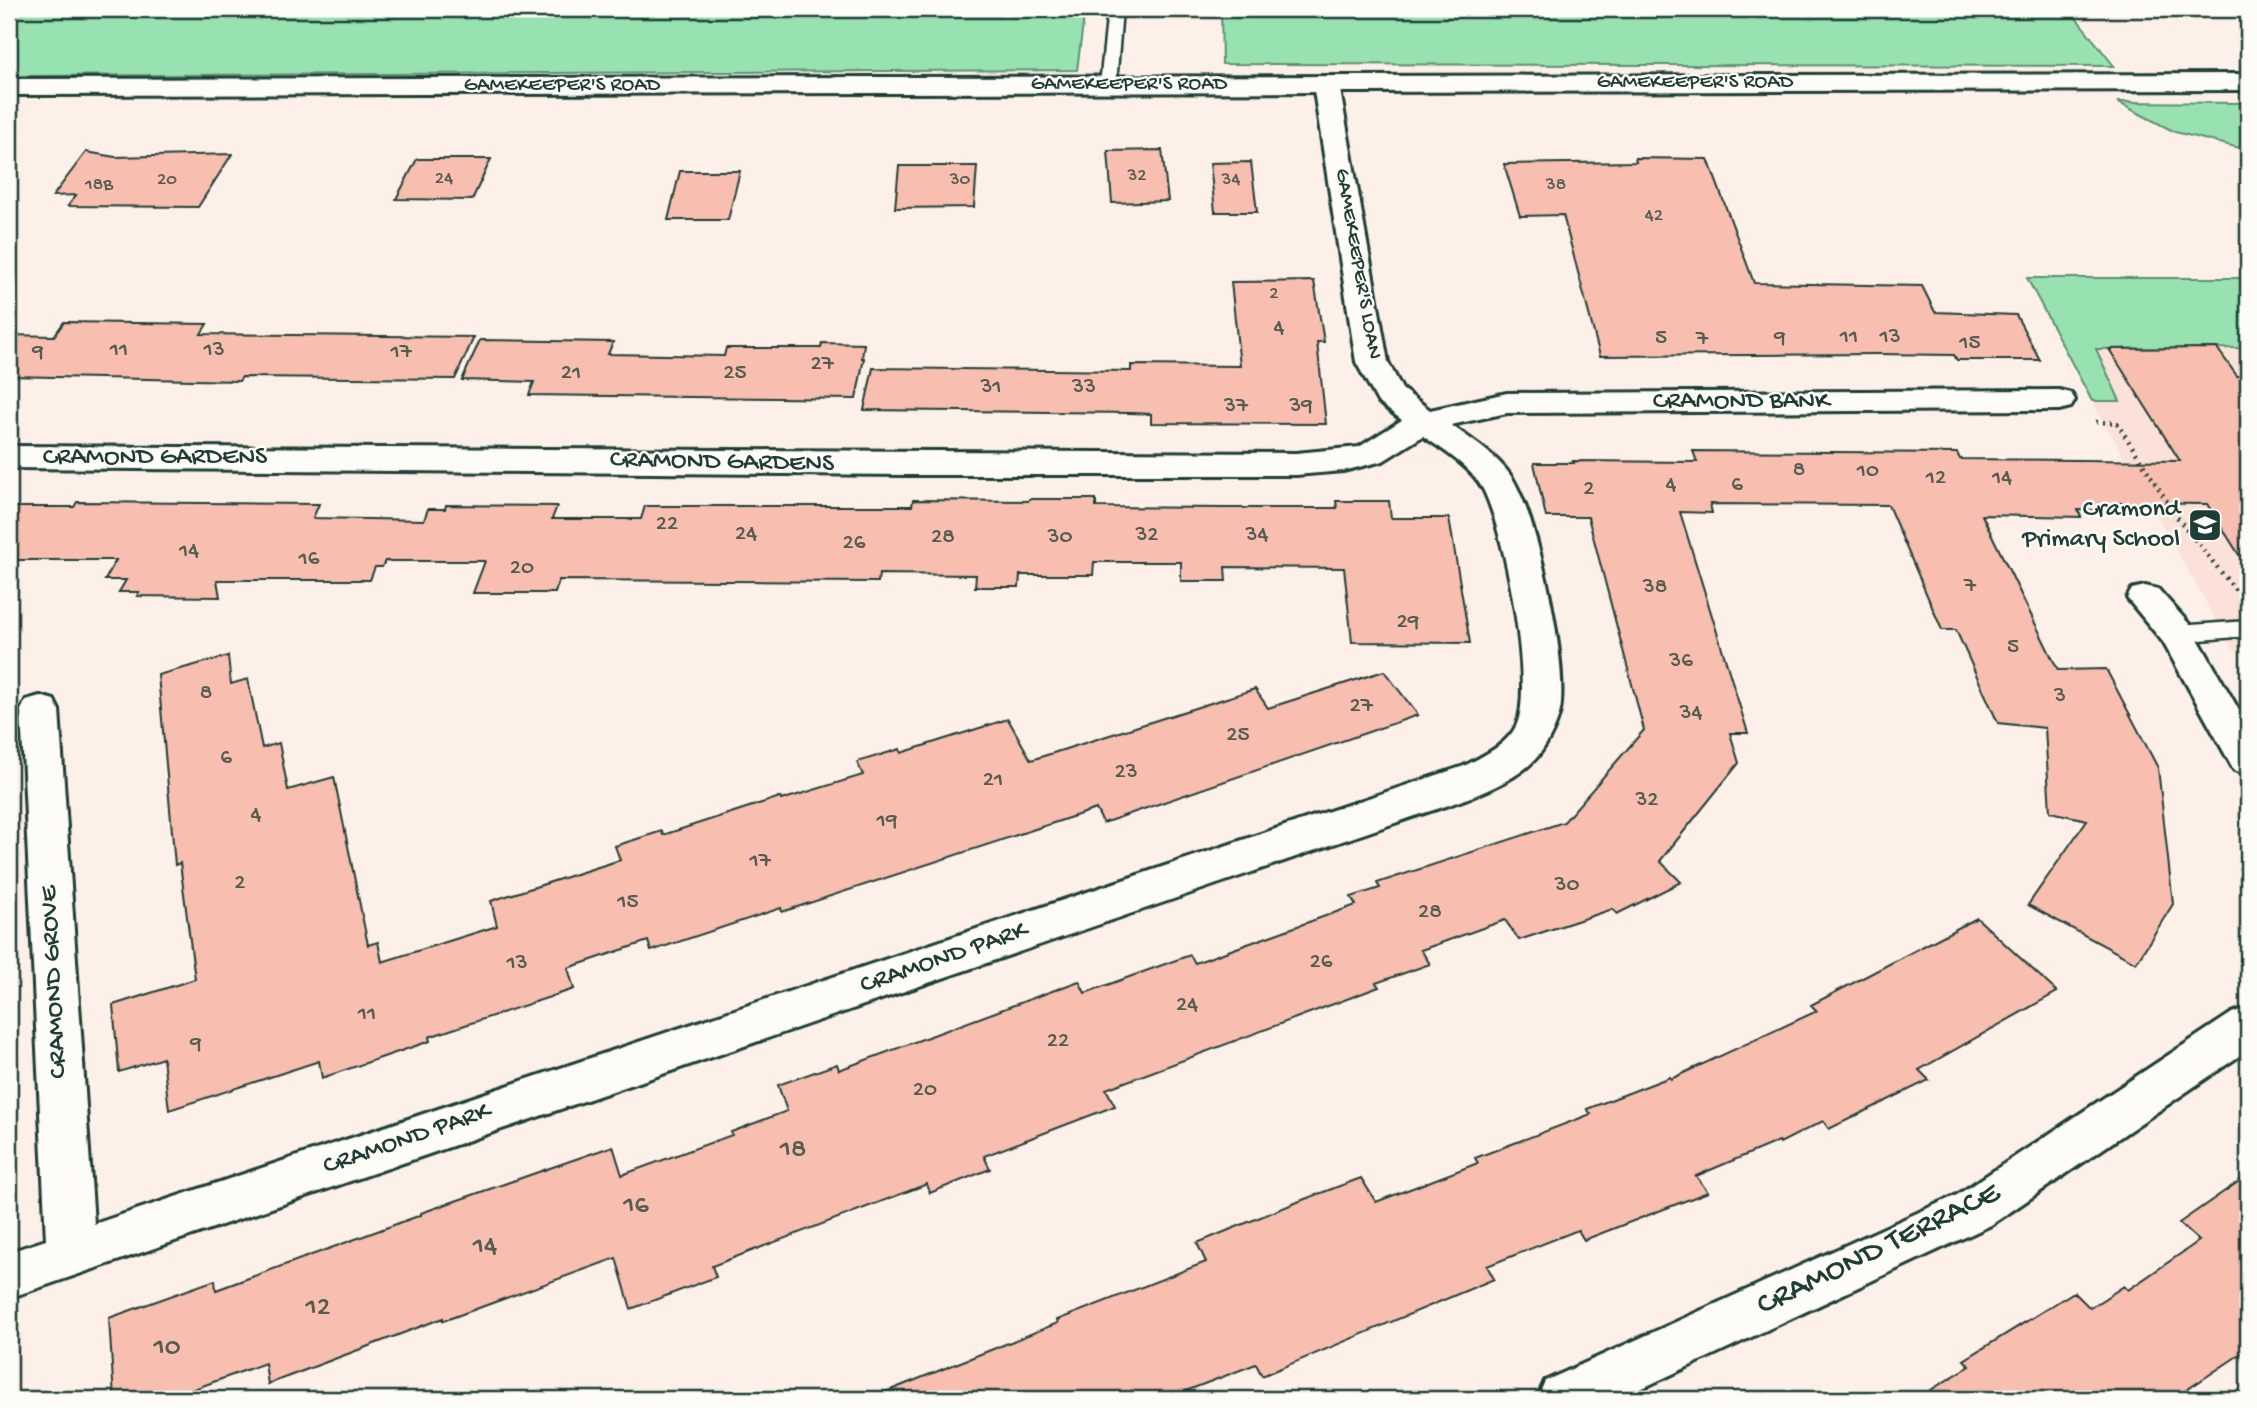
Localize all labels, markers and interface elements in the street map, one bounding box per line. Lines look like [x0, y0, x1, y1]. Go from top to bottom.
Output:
street label: GAMEKEEPER'S ROAD [1597, 71, 1794, 96]
street label: GAMEKEEPER'S ROAD [1031, 73, 1228, 98]
street label: GAMEKEEPER'S ROAD [464, 74, 661, 99]
house number: 32 [1126, 165, 1147, 188]
street label: GAMEKEEPER'S LOAN [1328, 167, 1386, 361]
house number: 24 [435, 168, 453, 191]
house number: 20 [157, 169, 177, 192]
house number: 30 [949, 169, 971, 192]
house number: 34 [1221, 169, 1240, 192]
house number: 18B [84, 174, 114, 197]
house number: 38 [1545, 174, 1566, 197]
house number: 42 [1645, 205, 1663, 228]
house number: 2 [1269, 283, 1279, 306]
house number: 4 [1274, 315, 1285, 342]
house number: 11 [1839, 324, 1858, 351]
house number: 13 [1878, 324, 1901, 351]
house number: 5 [1655, 325, 1667, 352]
house number: 9 [1773, 325, 1786, 352]
house number: 7 [1695, 326, 1709, 353]
house number: 15 [1958, 330, 1981, 357]
house number: 11 [109, 337, 128, 364]
house number: 13 [202, 337, 225, 364]
house number: 9 [31, 339, 44, 366]
house number: 17 [389, 339, 413, 366]
house number: 27 [810, 351, 835, 378]
house number: 21 [561, 360, 581, 387]
house number: 25 [723, 360, 747, 387]
house number: 31 [979, 374, 1002, 401]
house number: 33 [1071, 374, 1096, 401]
street label: CRAMOND BANK [1653, 387, 1832, 418]
house number: 37 [1223, 393, 1249, 420]
house number: 39 [1288, 393, 1313, 420]
street label: CRAMOND GARDENS [43, 443, 268, 474]
street label: CRAMOND GARDENS [610, 446, 835, 480]
house number: 8 [1793, 457, 1805, 484]
house number: 10 [1856, 458, 1879, 485]
house number: 12 [1925, 465, 1946, 492]
house number: 14 [1991, 465, 2012, 492]
house number: 4 [1666, 472, 1677, 499]
house number: 6 [1731, 472, 1743, 499]
house number: 2 [1583, 476, 1595, 503]
place label: Cramond Primary School [2021, 495, 2182, 556]
school or university icon: Cramond Primary School [2186, 506, 2224, 544]
house number: 22 [656, 511, 678, 538]
house number: 24 [735, 521, 757, 548]
house number: 32 [1134, 522, 1159, 549]
house number: 34 [1245, 522, 1269, 549]
house number: 28 [931, 524, 955, 551]
house number: 30 [1047, 524, 1073, 551]
house number: 26 [843, 530, 866, 557]
house number: 14 [178, 538, 199, 565]
house number: 16 [298, 546, 320, 573]
house number: 20 [510, 555, 534, 582]
house number: 7 [1963, 573, 1977, 600]
house number: 38 [1642, 574, 1667, 601]
house number: 29 [1397, 609, 1420, 636]
house number: 5 [2007, 634, 2019, 661]
house number: 36 [1668, 648, 1693, 675]
house number: 8 [200, 680, 212, 707]
house number: 3 [2053, 683, 2066, 710]
house number: 27 [1349, 693, 1374, 720]
house number: 34 [1679, 700, 1703, 727]
house number: 25 [1226, 722, 1250, 749]
house number: 6 [220, 745, 232, 772]
house number: 23 [1114, 759, 1138, 786]
house number: 21 [983, 767, 1003, 794]
house number: 32 [1634, 787, 1659, 814]
house number: 4 [251, 802, 262, 829]
house number: 19 [876, 808, 898, 835]
house number: 17 [748, 848, 772, 875]
house number: 2 [234, 870, 246, 897]
house number: 30 [1554, 872, 1580, 899]
street label: CRAMOND GROVE [34, 884, 76, 1079]
house number: 15 [616, 889, 639, 916]
house number: 28 [1418, 899, 1442, 926]
street label: CRAMOND PARK [856, 915, 1034, 1002]
house number: 26 [1310, 949, 1333, 976]
house number: 13 [505, 950, 528, 977]
house number: 24 [1176, 992, 1198, 1019]
house number: 11 [357, 1001, 376, 1028]
house number: 22 [1047, 1028, 1069, 1055]
house number: 9 [189, 1031, 202, 1058]
house number: 20 [913, 1077, 937, 1104]
street label: CRAMOND PARK [319, 1096, 497, 1183]
house number: 18 [779, 1134, 806, 1167]
street label: CRAMOND TERRACE [1751, 1174, 2008, 1325]
house number: 16 [622, 1190, 650, 1223]
house number: 14 [472, 1231, 497, 1264]
house number: 12 [304, 1292, 331, 1325]
house number: 10 [152, 1332, 181, 1365]

